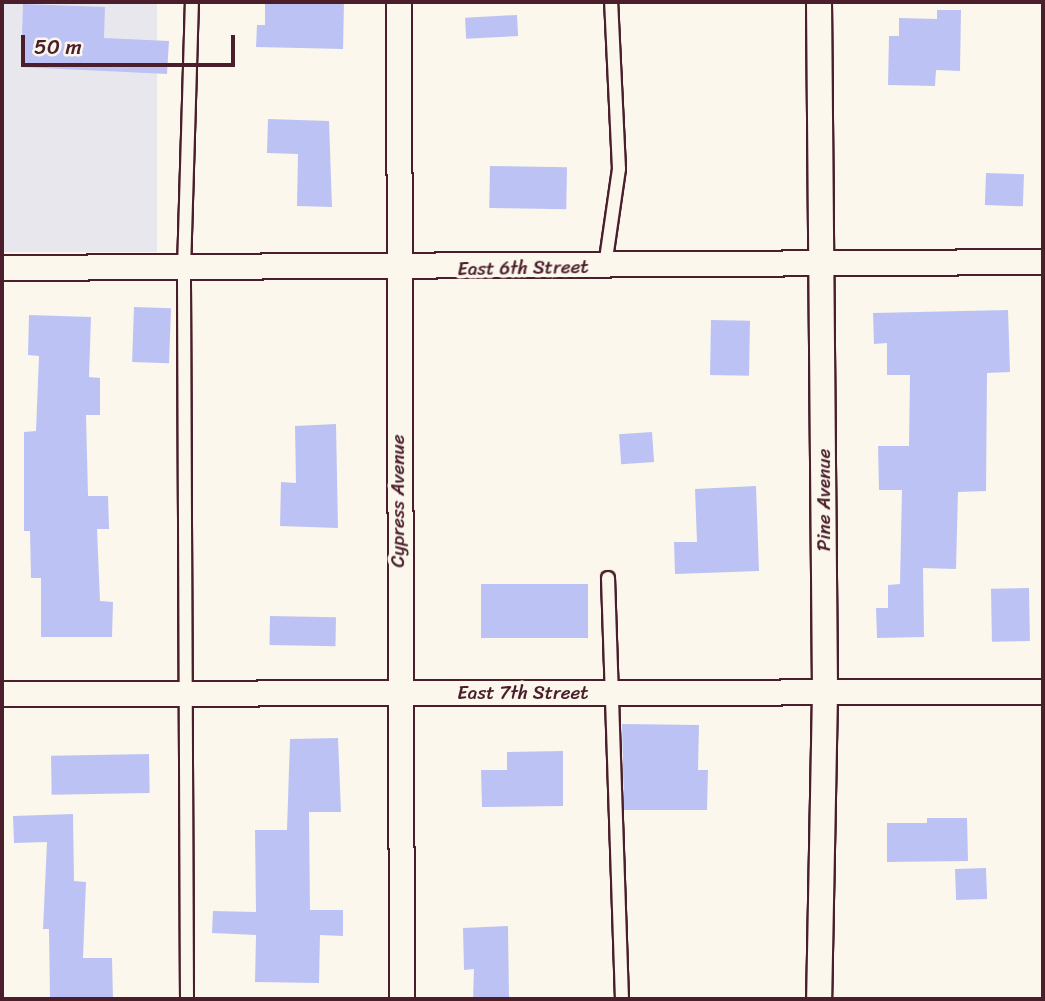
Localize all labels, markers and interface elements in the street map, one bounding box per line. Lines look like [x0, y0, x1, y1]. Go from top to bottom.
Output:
scale bar [24, 21, 238, 65]
text: 50 m [34, 28, 82, 66]
street label: East 6th Street [457, 255, 589, 281]
street label: Cypress Avenue [387, 435, 409, 567]
street label: Pine Avenue [813, 449, 835, 551]
street label: East 7th Street [457, 682, 589, 704]

